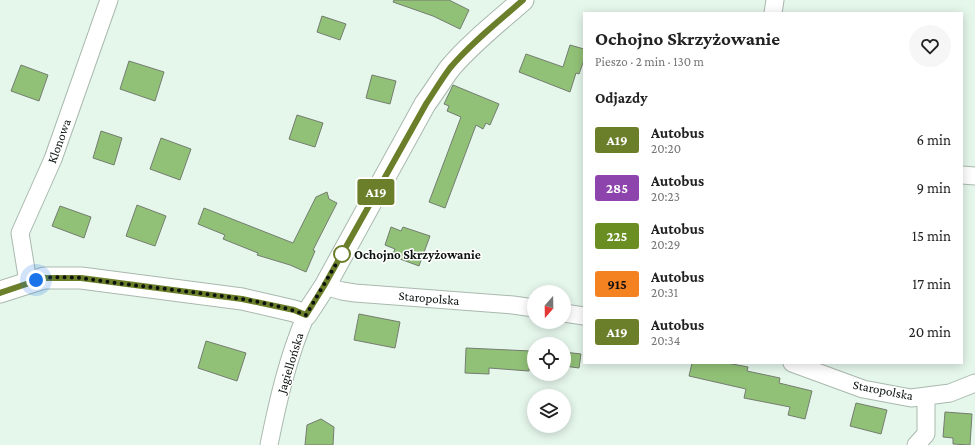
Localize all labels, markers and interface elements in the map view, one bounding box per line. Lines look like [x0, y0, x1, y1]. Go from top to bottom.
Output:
button: heart [909, 25, 951, 67]
text: Ochojno Skrzyżowanie [595, 28, 780, 49]
text: Pieszo · 2 min · 130 m [595, 54, 704, 69]
text: Odjazdy [595, 90, 647, 106]
street label: Klonowa [44, 117, 74, 165]
text: Autobus [651, 125, 704, 141]
text: A19 [606, 132, 628, 148]
text: 6 min [917, 132, 951, 148]
text: 20:20 [651, 141, 681, 156]
text: Autobus [651, 173, 704, 189]
line badge: A19 [353, 179, 399, 205]
text: 285 [606, 180, 628, 196]
text: 9 min [917, 180, 951, 196]
text: A19 [365, 184, 387, 200]
text: 20:23 [651, 189, 680, 204]
text: Autobus [651, 221, 704, 237]
text: 225 [607, 228, 627, 244]
text: 15 min [912, 228, 951, 244]
text: 20:29 [651, 237, 680, 252]
marker: Ochojno Skrzyżowanie [333, 245, 351, 263]
place label: Ochojno Skrzyżowanie [354, 247, 481, 263]
text: Autobus [651, 269, 704, 285]
your location [26, 270, 46, 290]
text: 915 [607, 276, 627, 292]
text: 17 min [912, 276, 951, 292]
north arrow [527, 285, 571, 329]
map controls [527, 285, 571, 433]
text: 20:31 [651, 285, 678, 300]
street label: Staropolska [398, 288, 460, 308]
text: Autobus [651, 317, 704, 333]
text: A19 [606, 324, 628, 340]
text: 20 min [909, 324, 951, 340]
street label: Jagiellońska [273, 331, 306, 396]
text: 20:34 [651, 333, 680, 348]
button: locate [527, 337, 571, 381]
street label: Staropolska [852, 377, 914, 403]
button: layers [527, 389, 571, 433]

